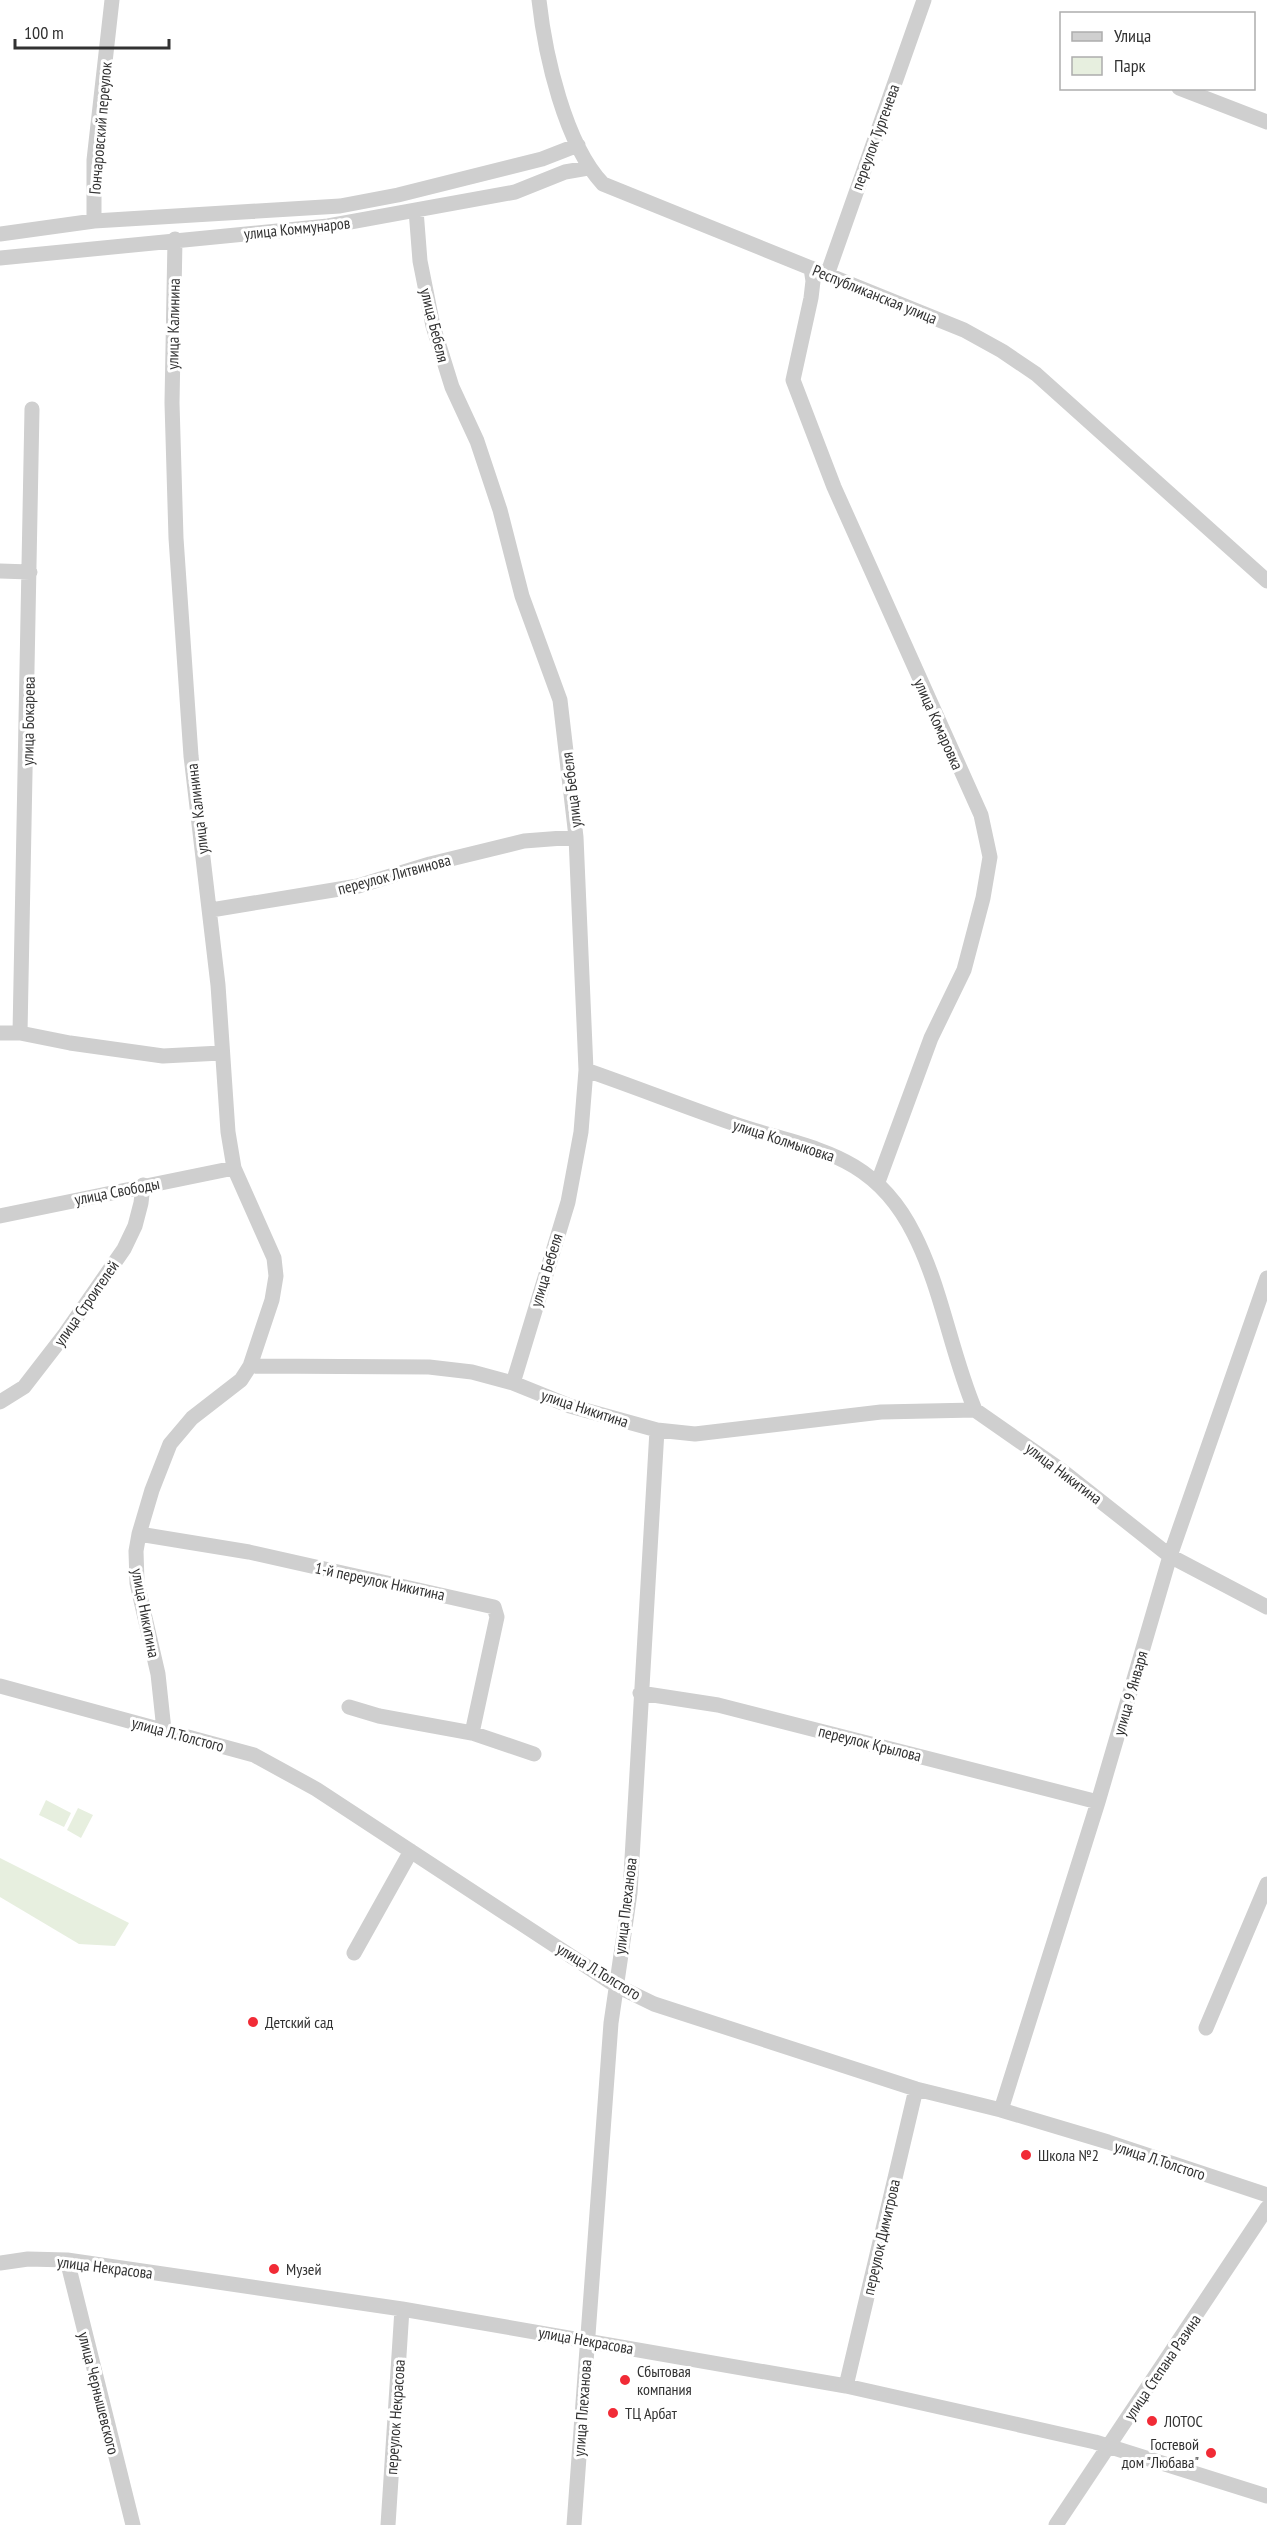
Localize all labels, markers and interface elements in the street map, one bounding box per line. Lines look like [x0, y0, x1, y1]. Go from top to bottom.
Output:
scale bar [15, 12, 170, 50]
legend [1060, 12, 1255, 90]
text: 100 m [24, 21, 64, 44]
text: Улица [1114, 24, 1151, 47]
text: Парк [1114, 54, 1145, 77]
street label: Гончаровский переулок [84, 60, 116, 195]
street label: переулок Тургенева [847, 81, 903, 193]
street label: улица Коммунаров [243, 212, 351, 244]
street label: Республиканская улица [810, 260, 940, 328]
street label: улица Калинина [162, 278, 184, 370]
street label: улица Бебеля [416, 286, 454, 364]
street label: улица Комаровка [910, 675, 968, 773]
street label: улица Бокарева [17, 676, 39, 766]
street label: улица Бебеля [556, 751, 586, 829]
street label: улица Калинина [182, 762, 212, 856]
street label: переулок Литвинова [335, 849, 453, 899]
street label: улица Колмыковка [731, 1114, 837, 1166]
street label: улица Свободы [73, 1173, 161, 1209]
street label: улица Бебеля [525, 1231, 567, 1309]
street label: улица Строителей [49, 1256, 123, 1350]
street label: улица Никитина [539, 1385, 631, 1431]
street label: улица Никитина [1022, 1438, 1106, 1508]
street label: 1-й переулок Никитина [313, 1557, 447, 1605]
street label: улица Никитина [128, 1567, 164, 1659]
street label: улица 9 Января [1108, 1648, 1152, 1738]
street label: улица Л.Толстого [130, 1712, 226, 1756]
street label: переулок Крылова [816, 1721, 924, 1765]
street label: улица Плеханова [609, 1857, 641, 1955]
street label: улица Л.Толстого [553, 1938, 645, 2004]
place label: Детский сад [265, 2012, 333, 2032]
marker: Детский сад [246, 2015, 260, 2029]
street label: улица Л.Толстого [1112, 2136, 1208, 2184]
place label: Школа №2 [1038, 2145, 1099, 2165]
marker: Школа №2 [1019, 2148, 1033, 2162]
street label: переулок Димитрова [858, 2177, 904, 2297]
street label: улица Некрасова [56, 2251, 154, 2283]
place label: Музей [286, 2259, 321, 2279]
marker: Музей [267, 2262, 281, 2276]
street label: улица Степана Разина [1119, 2310, 1205, 2424]
street label: улица Некрасова [537, 2322, 635, 2358]
street label: улица Чернышевского [74, 2330, 124, 2457]
street label: переулок Некрасова [381, 2359, 409, 2475]
street label: улица Плеханова [569, 2359, 595, 2457]
place label: Сбытовая компания [637, 2361, 692, 2399]
marker: Сбытовая компания [618, 2373, 632, 2387]
place label: ТЦ Арбат [625, 2403, 678, 2423]
marker: ТЦ Арбат [606, 2406, 620, 2420]
place label: ЛОТОС [1163, 2411, 1203, 2431]
marker: ЛОТОС [1145, 2414, 1159, 2428]
place label: Гостевой дом "Любава" [1122, 2434, 1199, 2472]
marker: Гостевой дом "Любава" [1204, 2446, 1218, 2460]

